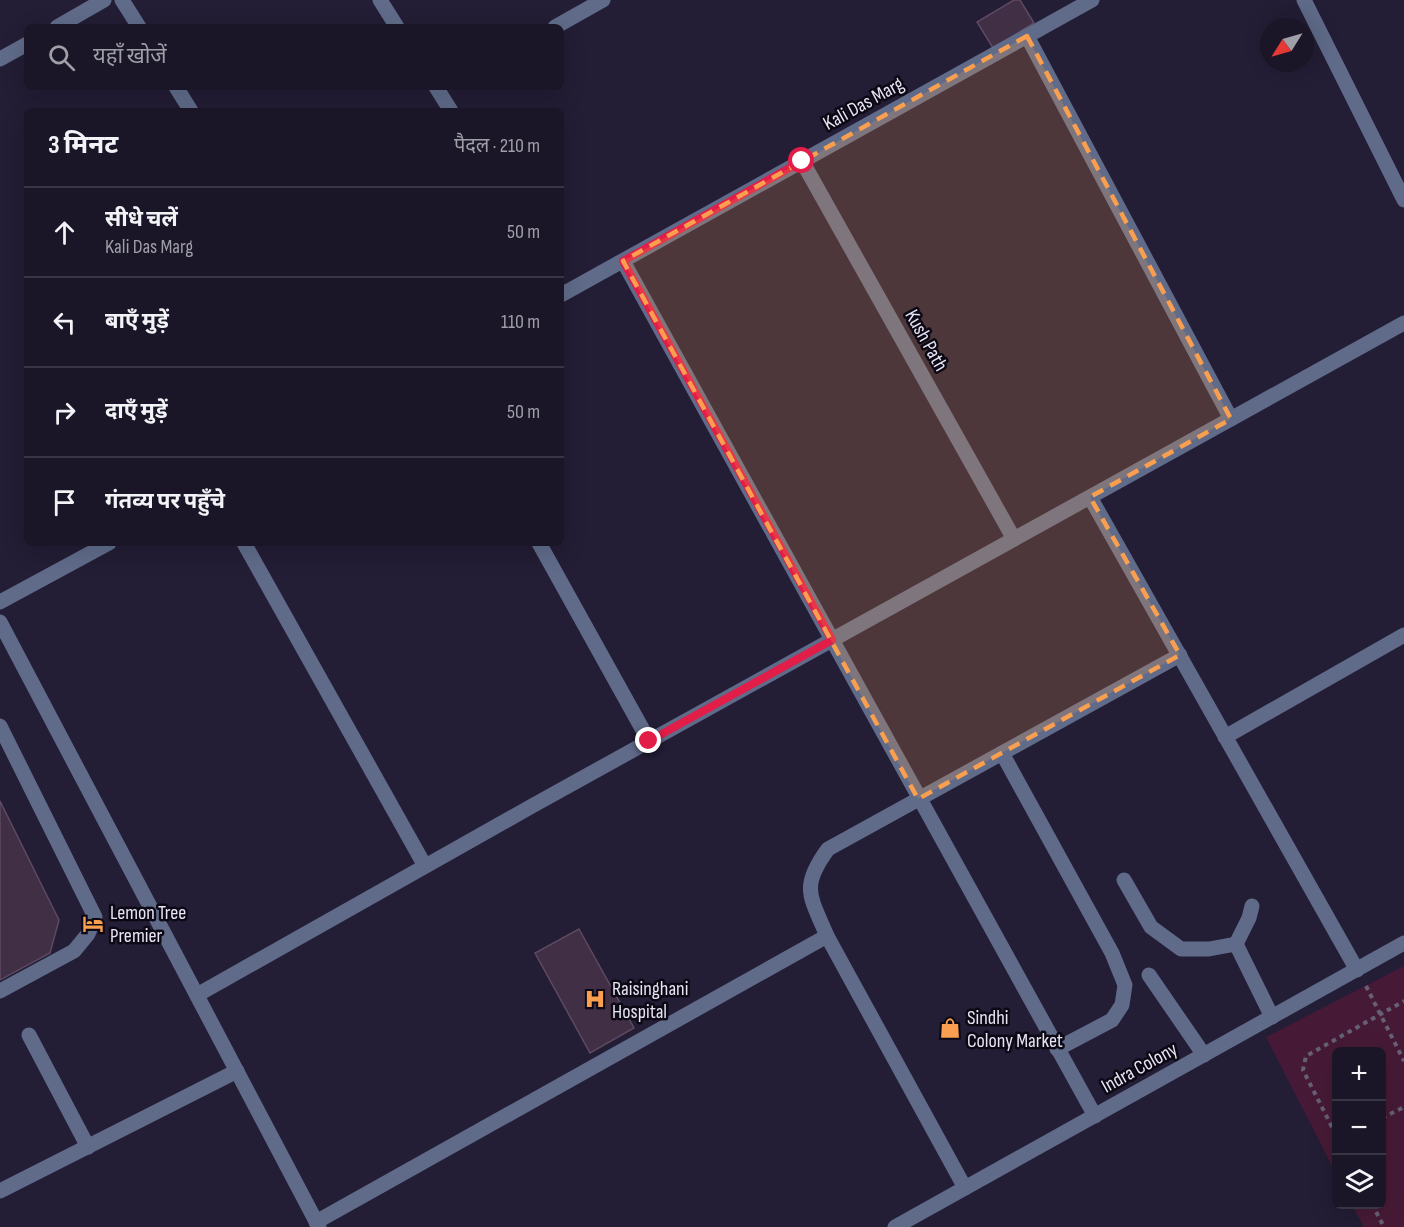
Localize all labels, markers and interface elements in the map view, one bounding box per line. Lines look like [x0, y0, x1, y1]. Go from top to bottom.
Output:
north arrow [1260, 18, 1314, 72]
search box [24, 24, 564, 90]
icon: search [45, 41, 78, 74]
text: यहाँ खोजें [93, 43, 167, 70]
street label: Kali Das Marg [819, 72, 908, 136]
text: 3 मिनट [48, 130, 118, 161]
text: पैदल · 210 m [454, 134, 540, 158]
route start [788, 147, 814, 173]
text: सीधे चलें [105, 206, 178, 233]
icon: ahead [48, 216, 81, 249]
text: 50 m [507, 220, 540, 244]
text: Kali Das Marg [105, 235, 193, 259]
icon: left [48, 306, 81, 339]
street label: Kush Path [899, 306, 953, 375]
text: बाएँ मुड़ें [105, 308, 169, 335]
text: 110 m [501, 310, 540, 334]
icon: right [48, 396, 81, 429]
text: दाएँ मुड़ें [105, 398, 168, 425]
text: 50 m [507, 400, 540, 424]
icon: arrive [48, 486, 81, 519]
text: गंतव्य पर पहुँचे [105, 488, 225, 515]
route end [635, 727, 661, 753]
place label: Lemon Tree Premier [110, 901, 186, 948]
hotel icon: Lemon Tree Premier [81, 912, 105, 936]
place label: Raisinghani Hospital [612, 977, 688, 1024]
hospital icon: Raisinghani Hospital [583, 987, 607, 1011]
place label: Sindhi Colony Market [967, 1006, 1063, 1053]
shop icon: Sindhi Colony Market [938, 1016, 962, 1040]
street label: Indra Colony [1097, 1037, 1182, 1099]
map controls [1332, 1047, 1386, 1209]
button: + [1332, 1047, 1386, 1101]
button: − [1332, 1101, 1386, 1155]
button: layers [1332, 1155, 1386, 1209]

